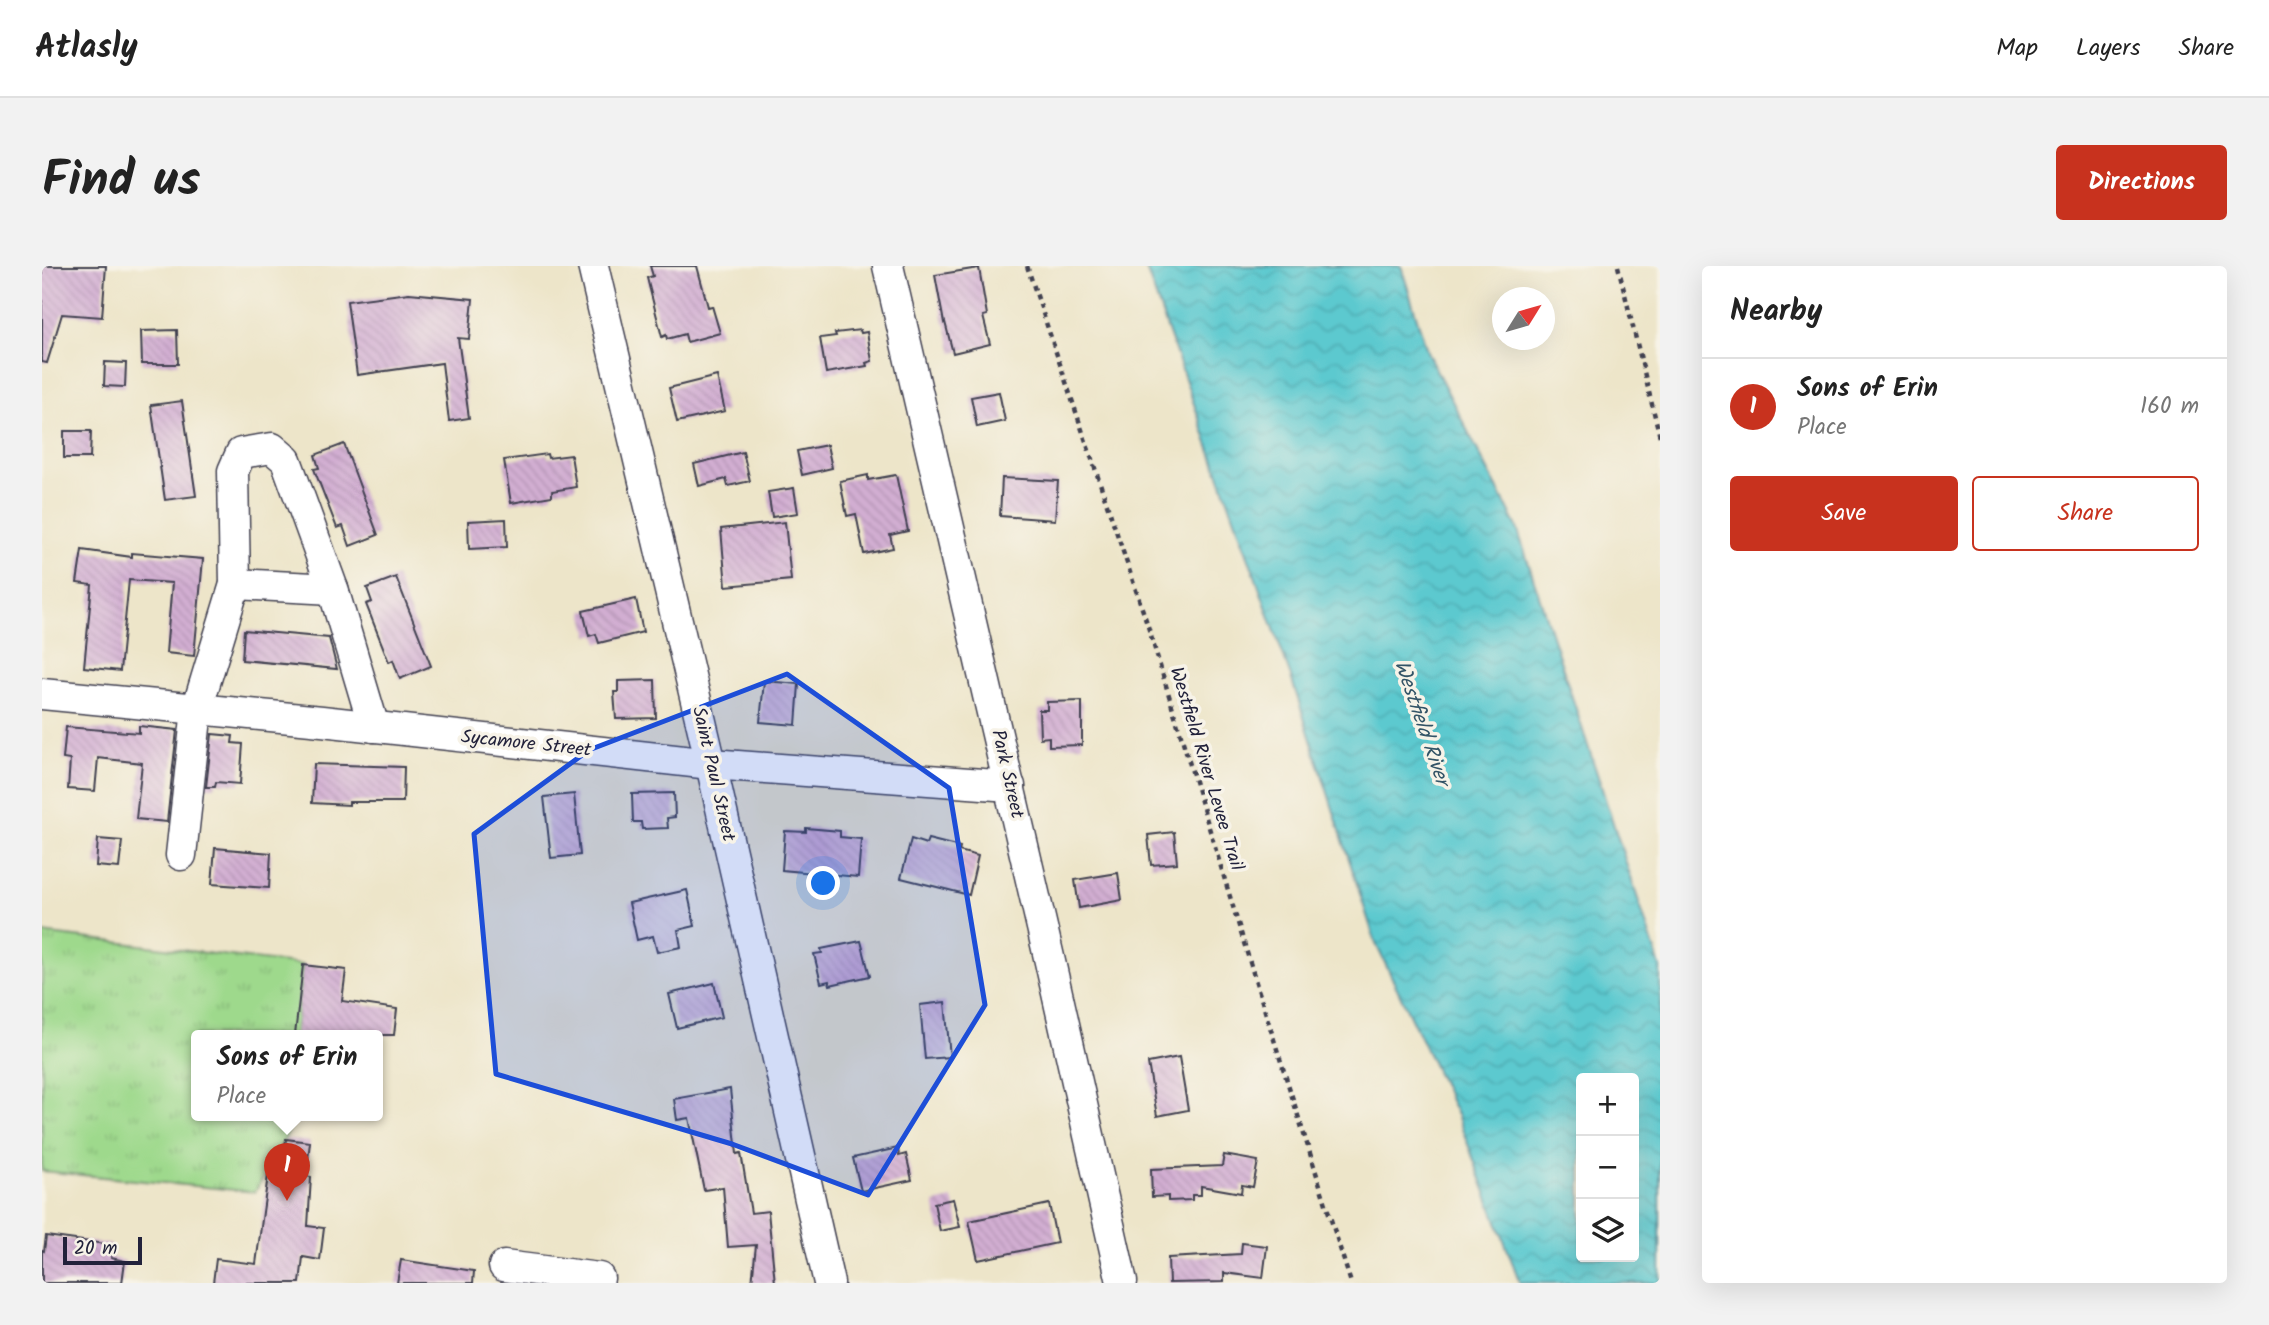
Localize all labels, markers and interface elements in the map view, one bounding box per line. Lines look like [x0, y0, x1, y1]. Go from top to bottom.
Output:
text: Atlasly [35, 22, 138, 75]
text: Map [1996, 29, 2038, 68]
text: Layers [2076, 29, 2140, 68]
text: Share [2178, 29, 2234, 68]
text: Find us [42, 143, 200, 221]
button: Directions [2056, 145, 2227, 220]
north arrow [1492, 287, 1555, 350]
text: Nearby [1730, 288, 1822, 336]
text: Sons of Erin [1797, 368, 1938, 410]
text: 1 [1750, 389, 1756, 425]
text: 160 m [2140, 389, 2199, 425]
text: Place [1797, 410, 1847, 446]
button: Save [1730, 476, 1958, 551]
button: Share [1972, 476, 2199, 551]
water label: Westfield River [1384, 656, 1459, 794]
street label: Westfield River Levee Trail [1161, 663, 1251, 875]
street label: Saint Paul Street [683, 704, 743, 845]
street label: Sycamore Street [459, 722, 593, 766]
street label: Park Street [982, 727, 1032, 822]
your location [806, 866, 840, 900]
popup [191, 1030, 383, 1121]
text: Sons of Erin [217, 1037, 357, 1079]
map controls [1576, 1073, 1639, 1262]
button: + [1576, 1073, 1639, 1136]
text: Place [217, 1079, 266, 1115]
button: − [1576, 1136, 1639, 1199]
pin: 1 [264, 1143, 310, 1201]
button: layers [1576, 1199, 1639, 1262]
scale bar [63, 1234, 142, 1266]
text: 20 m [74, 1234, 117, 1264]

